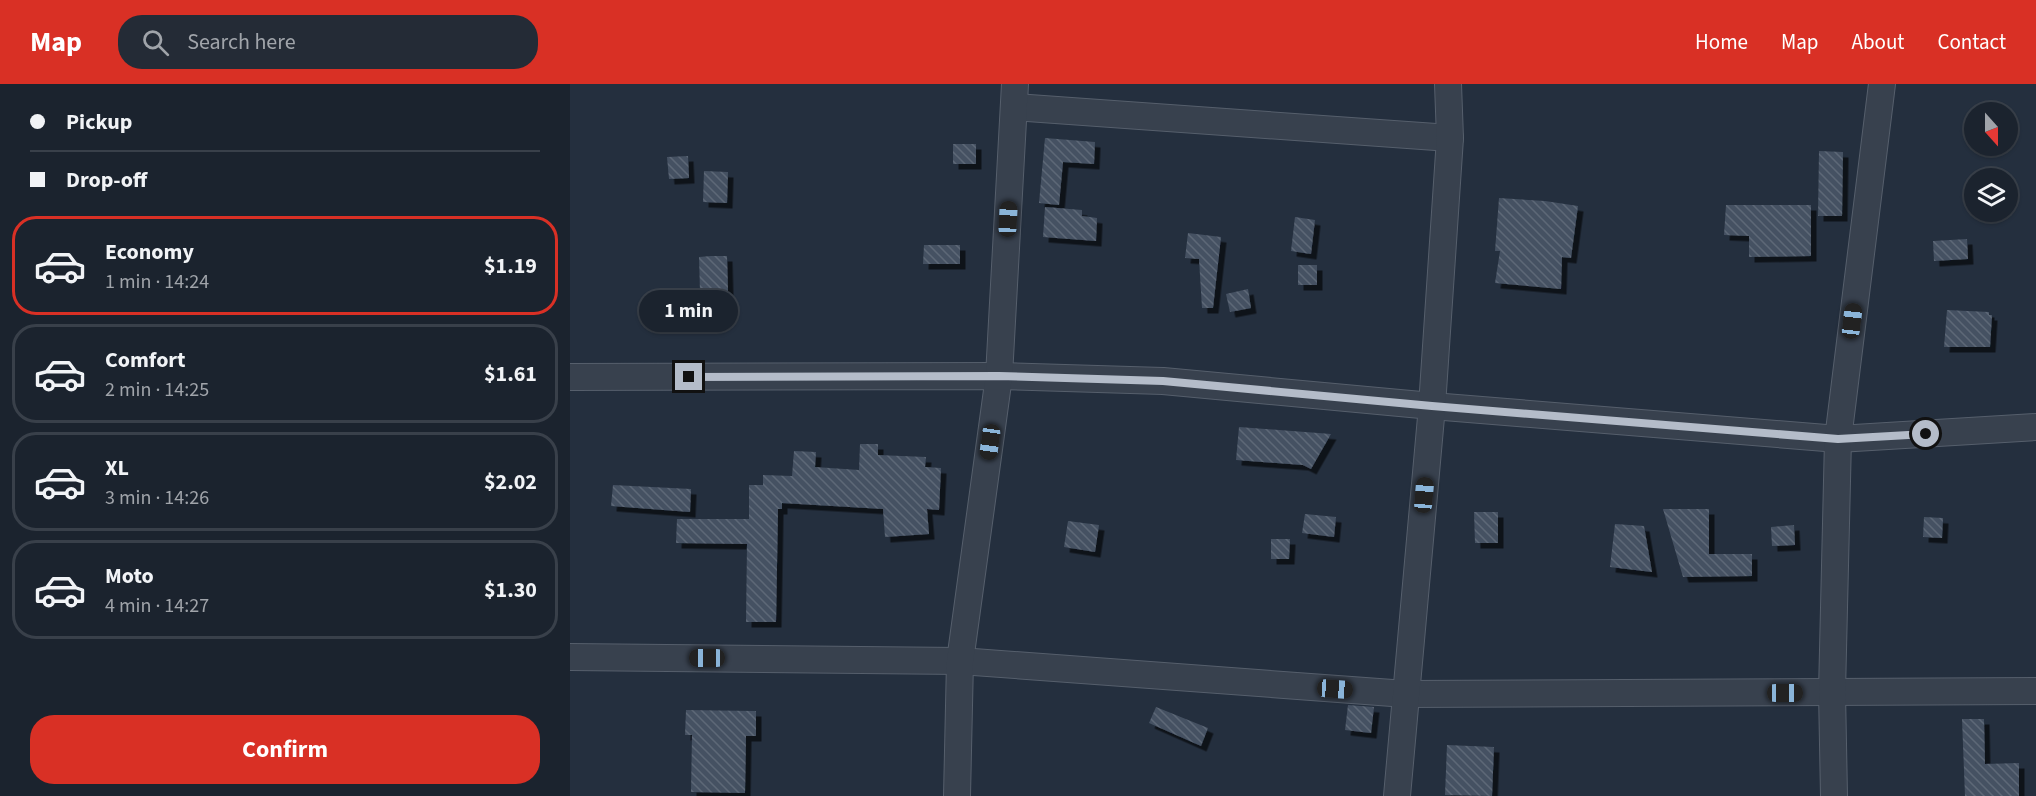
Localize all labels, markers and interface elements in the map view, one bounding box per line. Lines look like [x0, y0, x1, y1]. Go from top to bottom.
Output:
search box [118, 15, 538, 69]
text: Map [30, 22, 82, 62]
icon: search [139, 26, 172, 59]
text: Search here [187, 26, 296, 58]
text: Home [1695, 27, 1748, 57]
text: Map [1781, 27, 1819, 57]
text: About [1852, 27, 1904, 57]
text: Contact [1937, 27, 2006, 57]
north arrow [1964, 102, 2018, 156]
map controls [1964, 102, 2018, 222]
text: Pickup [66, 106, 132, 138]
text: Drop-off [66, 164, 147, 196]
button: layers [1964, 168, 2018, 222]
car [998, 201, 1018, 237]
text: Economy [105, 236, 194, 268]
icon: car [33, 239, 87, 293]
text: $1.19 [484, 250, 537, 282]
text: 1 min · 14:24 [105, 268, 209, 296]
callout: 1 min [640, 290, 738, 332]
text: 1 min [664, 297, 713, 325]
car [1841, 302, 1863, 340]
text: Comfort [105, 344, 186, 376]
icon: car [33, 347, 87, 401]
text: $1.61 [484, 358, 537, 390]
route end [675, 363, 702, 390]
text: 2 min · 14:25 [105, 376, 209, 404]
route start [1912, 420, 1939, 447]
car [979, 423, 1001, 461]
text: XL [105, 452, 129, 484]
icon: car [33, 455, 87, 509]
text: $2.02 [484, 466, 537, 498]
car [1413, 476, 1435, 514]
text: 3 min · 14:26 [105, 484, 209, 512]
text: Moto [105, 560, 154, 592]
icon: car [33, 563, 87, 617]
text: $1.30 [484, 574, 537, 606]
text: 4 min · 14:27 [105, 592, 209, 620]
car [689, 649, 725, 667]
car [1316, 679, 1354, 699]
car [1767, 684, 1803, 702]
button: Confirm [30, 715, 540, 784]

